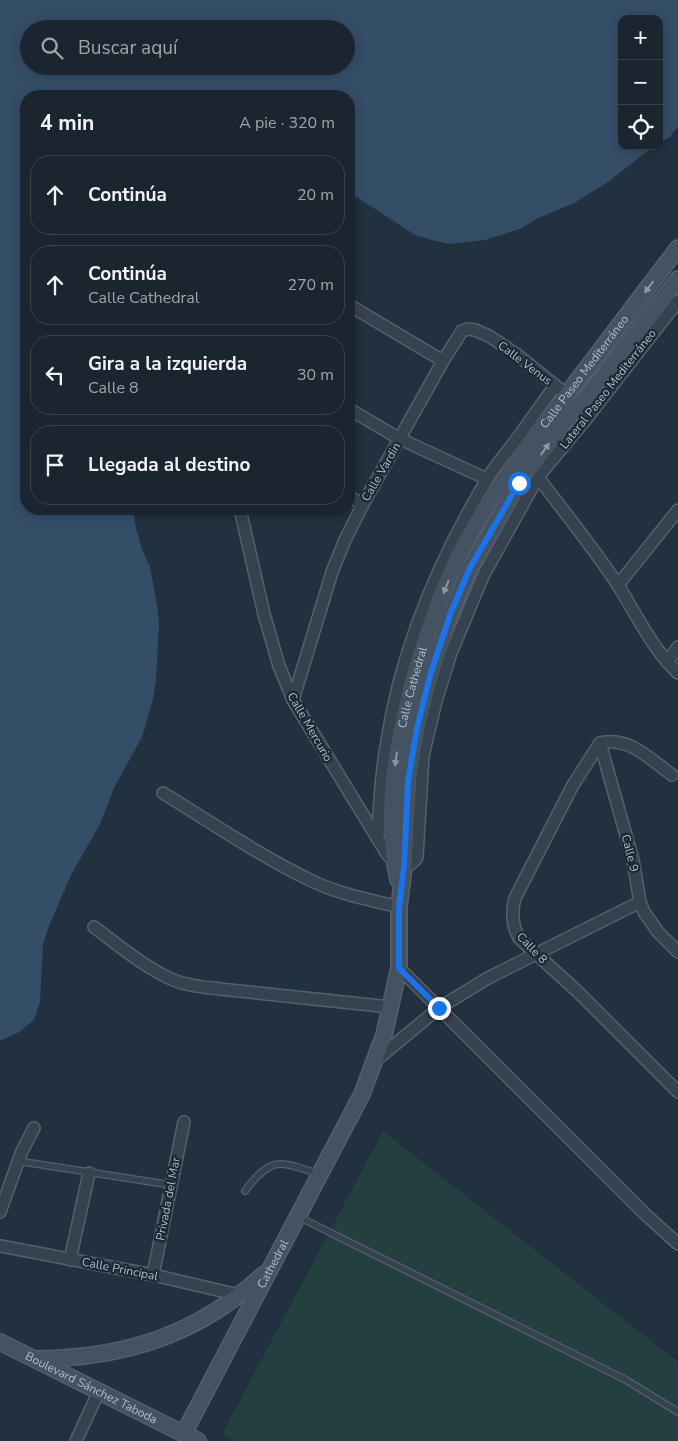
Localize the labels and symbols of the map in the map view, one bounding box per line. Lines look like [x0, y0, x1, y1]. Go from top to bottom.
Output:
one-way arrow [643, 280, 654, 293]
street label: Calle Paseo Mediterráneo [536, 312, 632, 432]
street label: Lateral Paseo Mediterráneo [556, 326, 660, 452]
street label: Calle Venus [495, 337, 556, 389]
street label: Calle Vardin [358, 440, 404, 504]
one-way arrow [540, 442, 550, 456]
route start [508, 472, 531, 495]
one-way arrow [442, 580, 450, 595]
street label: Calle Cathedral [394, 644, 431, 730]
street label: Calle Mercurio [284, 689, 337, 765]
one-way arrow [392, 752, 400, 768]
street label: Calle 9 [618, 833, 642, 873]
street label: Calle 8 [513, 929, 551, 967]
route end [428, 997, 451, 1020]
street label: Privada del Mar [152, 1155, 184, 1242]
street label: Cathedral [253, 1236, 292, 1291]
street label: Calle Principal [80, 1254, 160, 1284]
street label: Boulevard Sánchez Taboda [22, 1348, 160, 1427]

